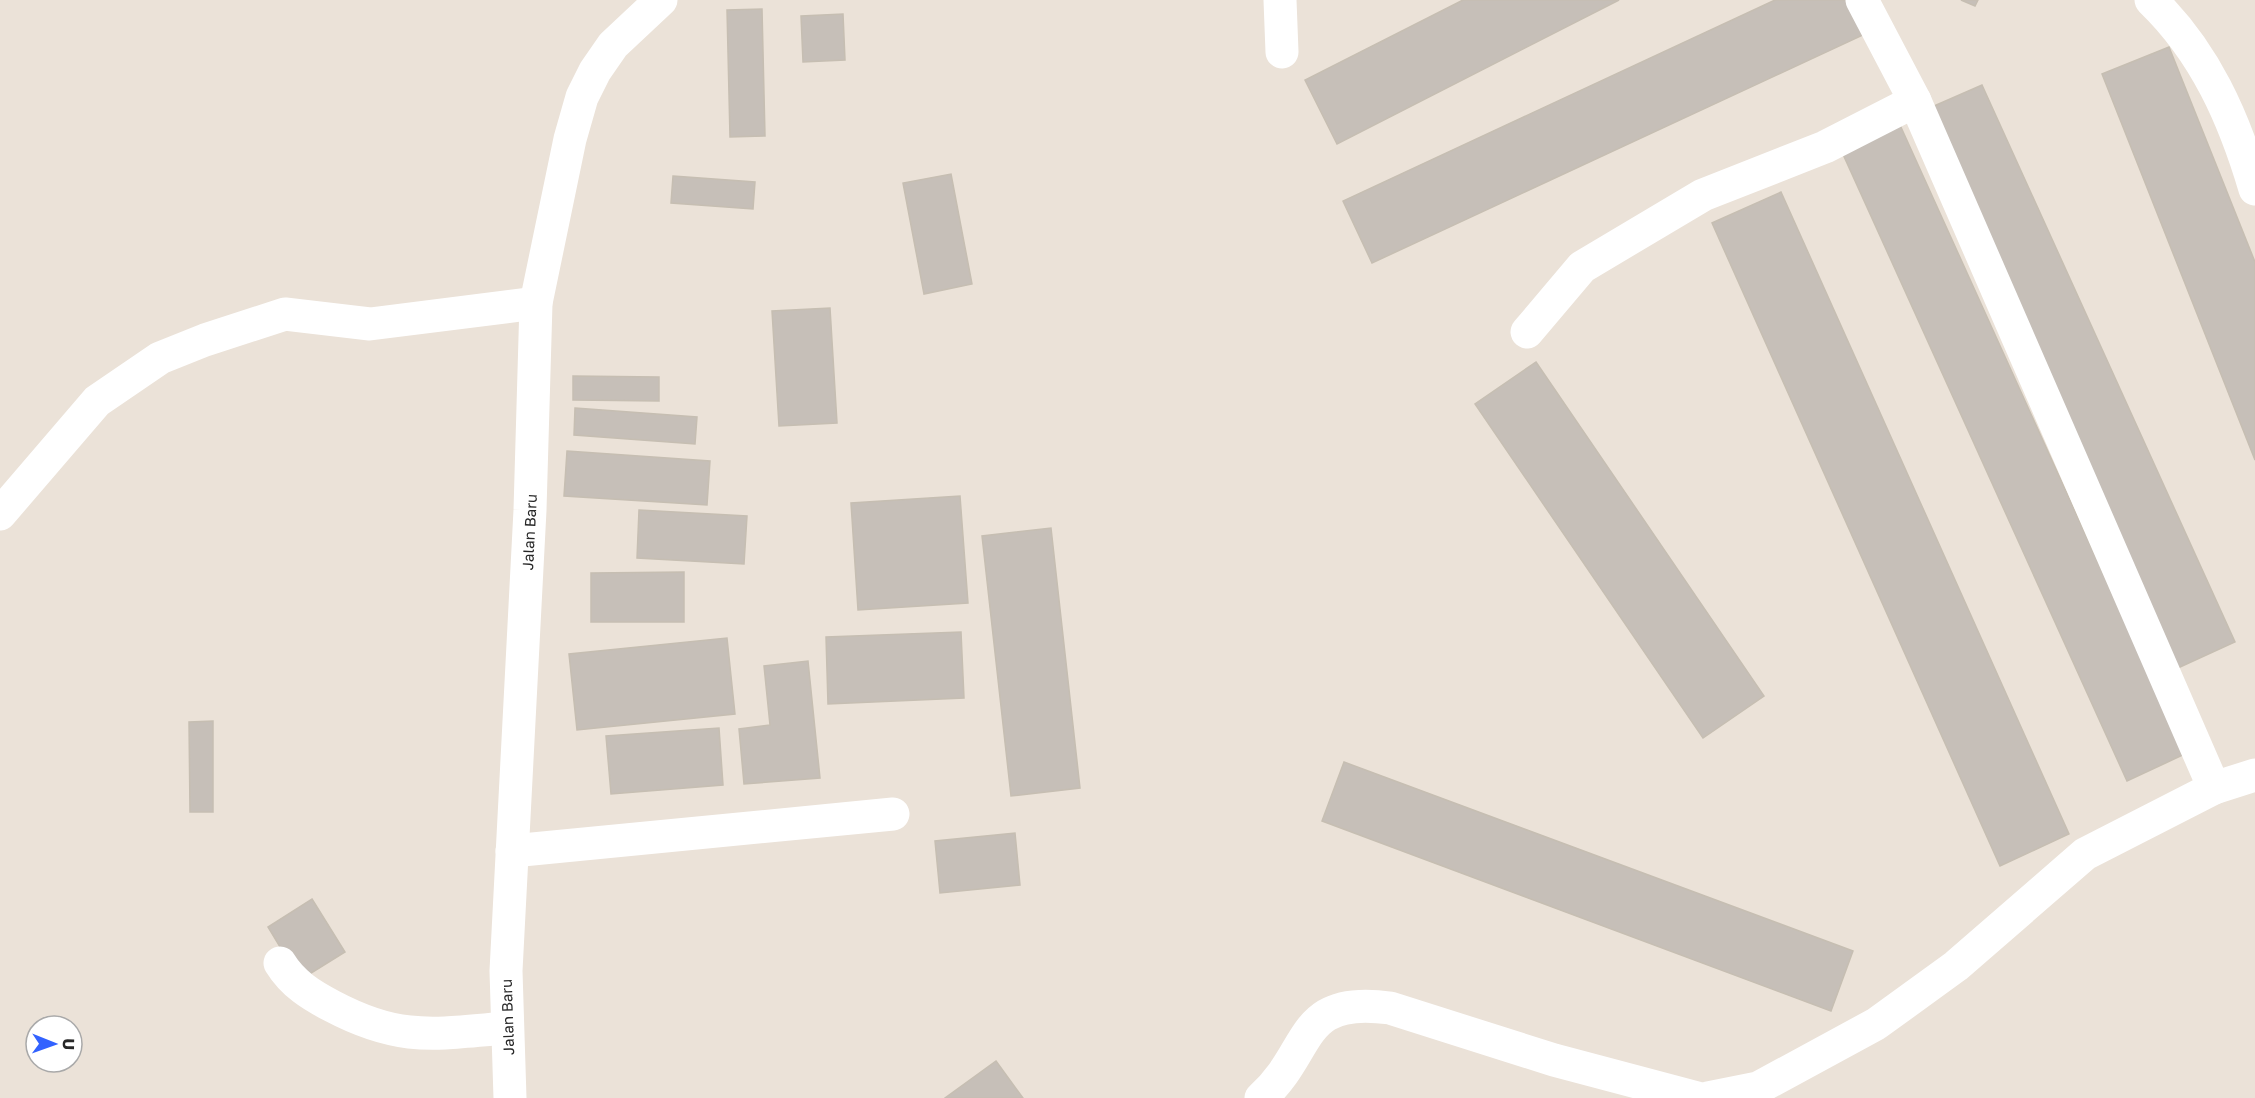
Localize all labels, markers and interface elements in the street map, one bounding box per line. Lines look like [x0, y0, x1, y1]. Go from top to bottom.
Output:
street label: Jalan Baru [518, 493, 540, 571]
street label: Jalan Baru [497, 978, 517, 1056]
north arrow [24, 1014, 84, 1074]
text: U [59, 1038, 79, 1050]

